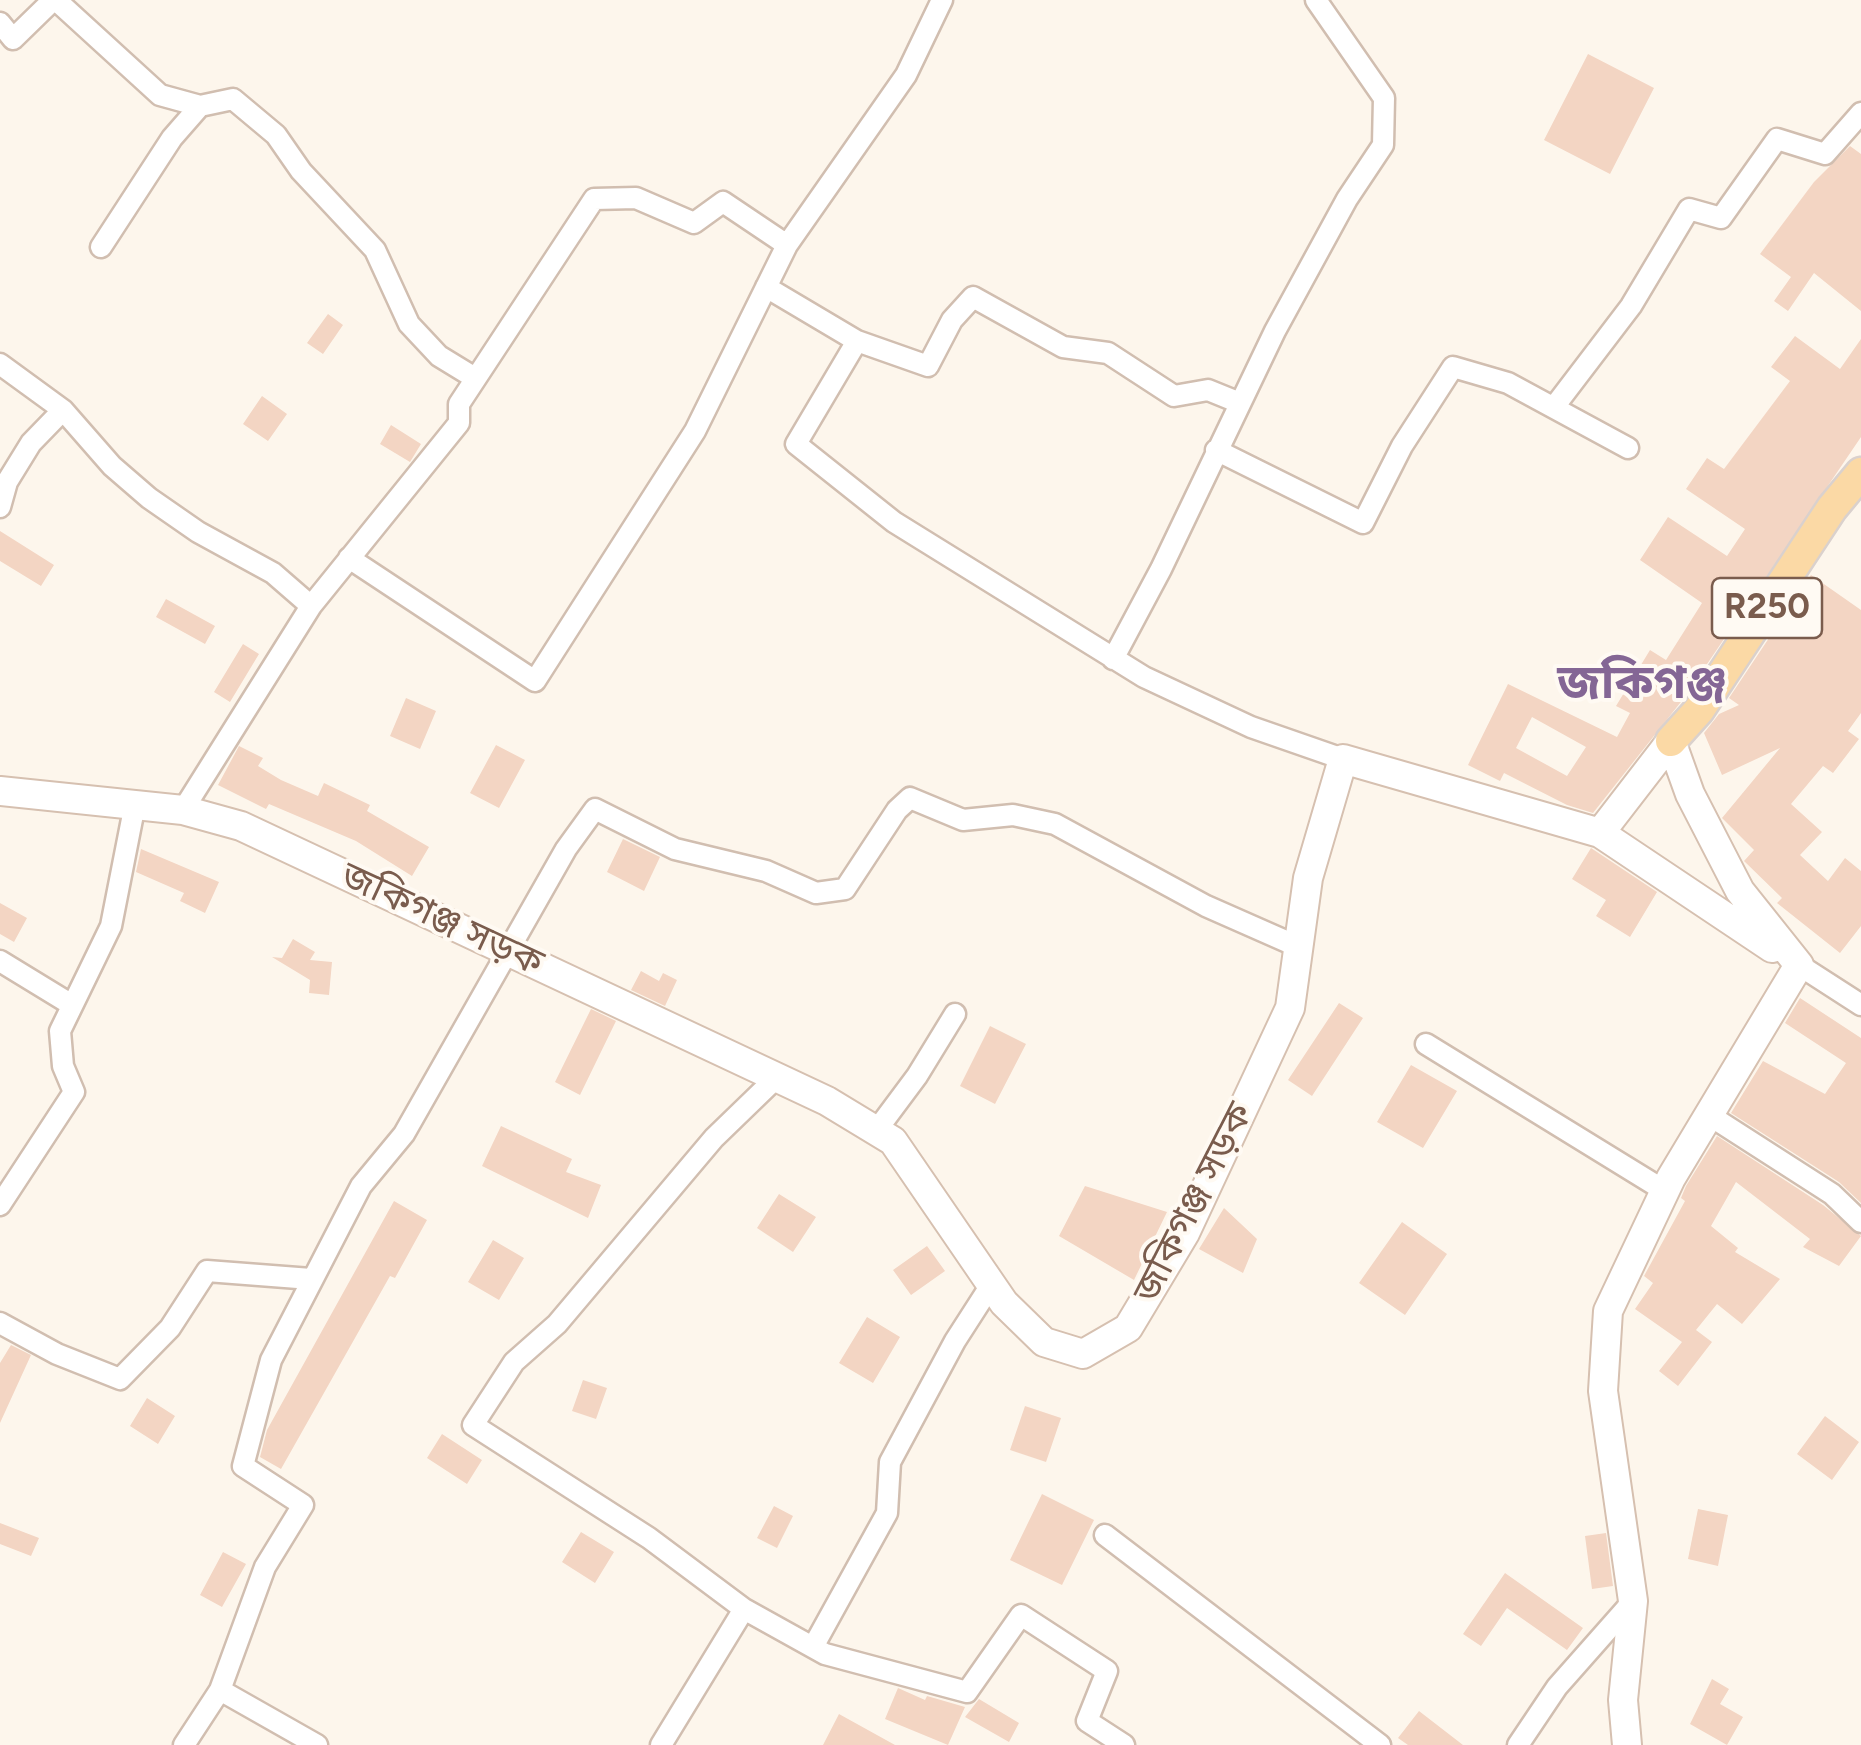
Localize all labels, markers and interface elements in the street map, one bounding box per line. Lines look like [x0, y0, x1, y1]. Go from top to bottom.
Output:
road number: R250 [1712, 578, 1822, 638]
district label: জকিগঞ্জ [1557, 655, 1727, 713]
street label: জকিগঞ্জ সড়ক [334, 853, 550, 987]
street label: জকিগঞ্জ সড়ক [1124, 1096, 1264, 1310]

